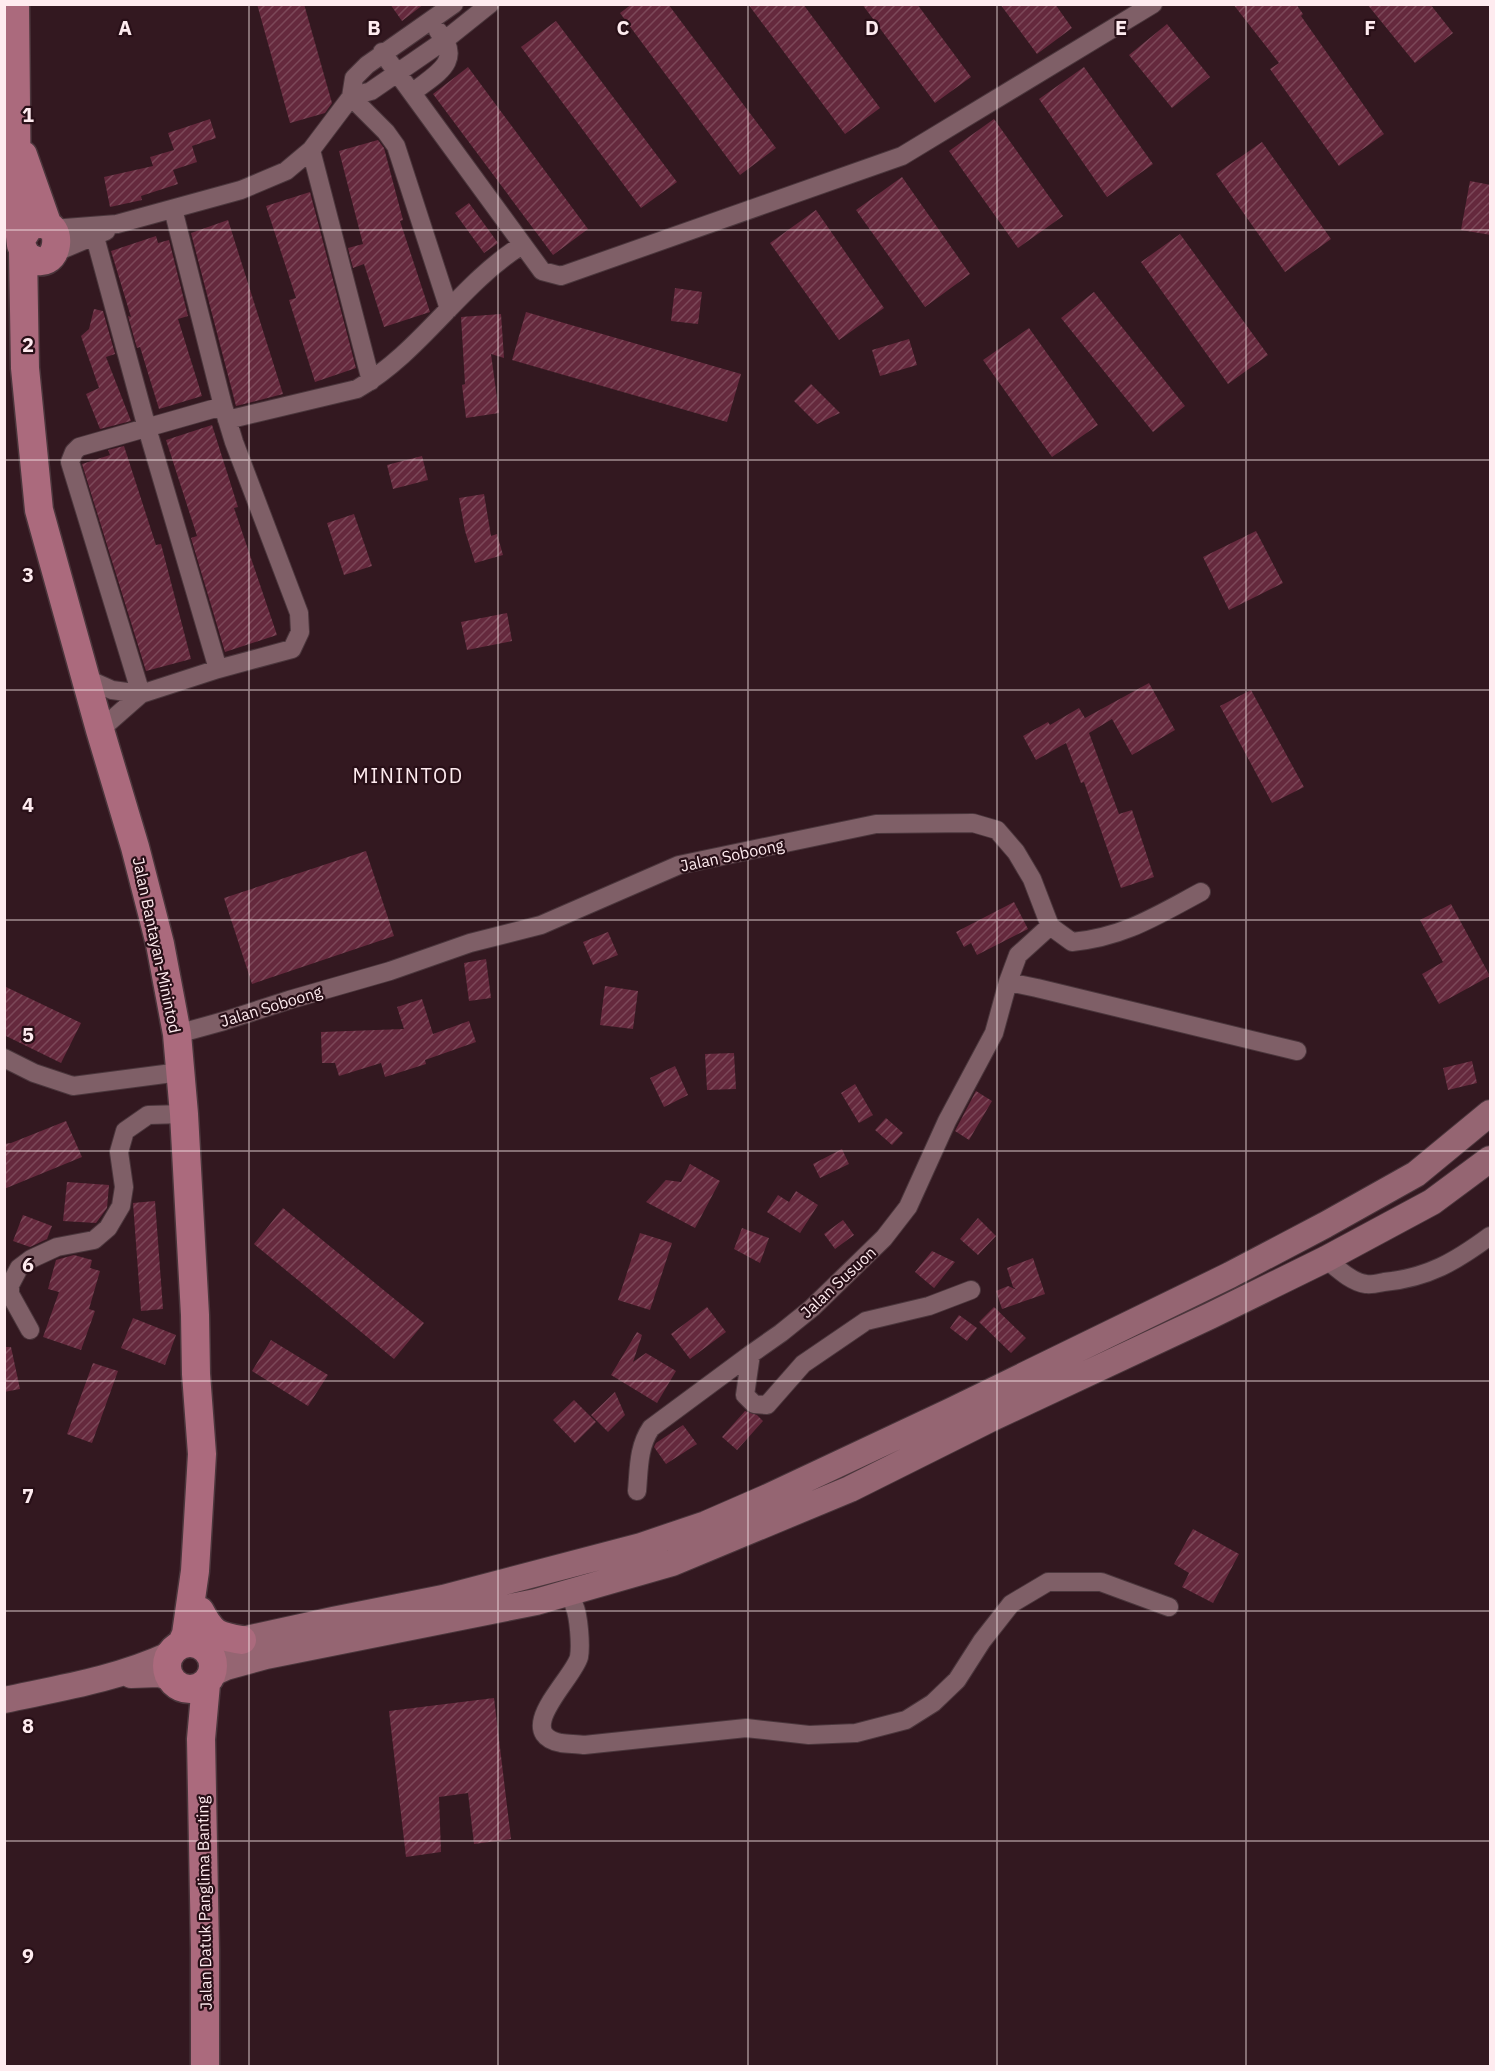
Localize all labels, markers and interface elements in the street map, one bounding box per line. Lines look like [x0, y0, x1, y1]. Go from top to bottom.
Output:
text: A [118, 14, 132, 41]
text: B [367, 14, 381, 41]
text: C [616, 14, 630, 41]
text: D [865, 14, 879, 41]
text: E [1115, 14, 1127, 41]
text: F [1364, 14, 1376, 41]
text: 1 [22, 101, 34, 128]
text: 2 [22, 331, 34, 358]
text: 3 [22, 561, 34, 588]
district label: MININTOD [352, 762, 464, 789]
text: 4 [22, 791, 34, 818]
street label: Jalan Soboong [678, 834, 786, 876]
street label: Jalan Bantayan-Minintod [129, 855, 185, 1035]
street label: Jalan Soboong [218, 981, 325, 1031]
text: 5 [22, 1021, 34, 1048]
street label: Jalan Susuon [796, 1242, 880, 1322]
text: 6 [22, 1251, 34, 1278]
text: 7 [22, 1482, 34, 1509]
text: 8 [22, 1712, 34, 1739]
street label: Jalan Datuk Panglima Banting [192, 1795, 216, 2010]
text: 9 [22, 1942, 34, 1969]

